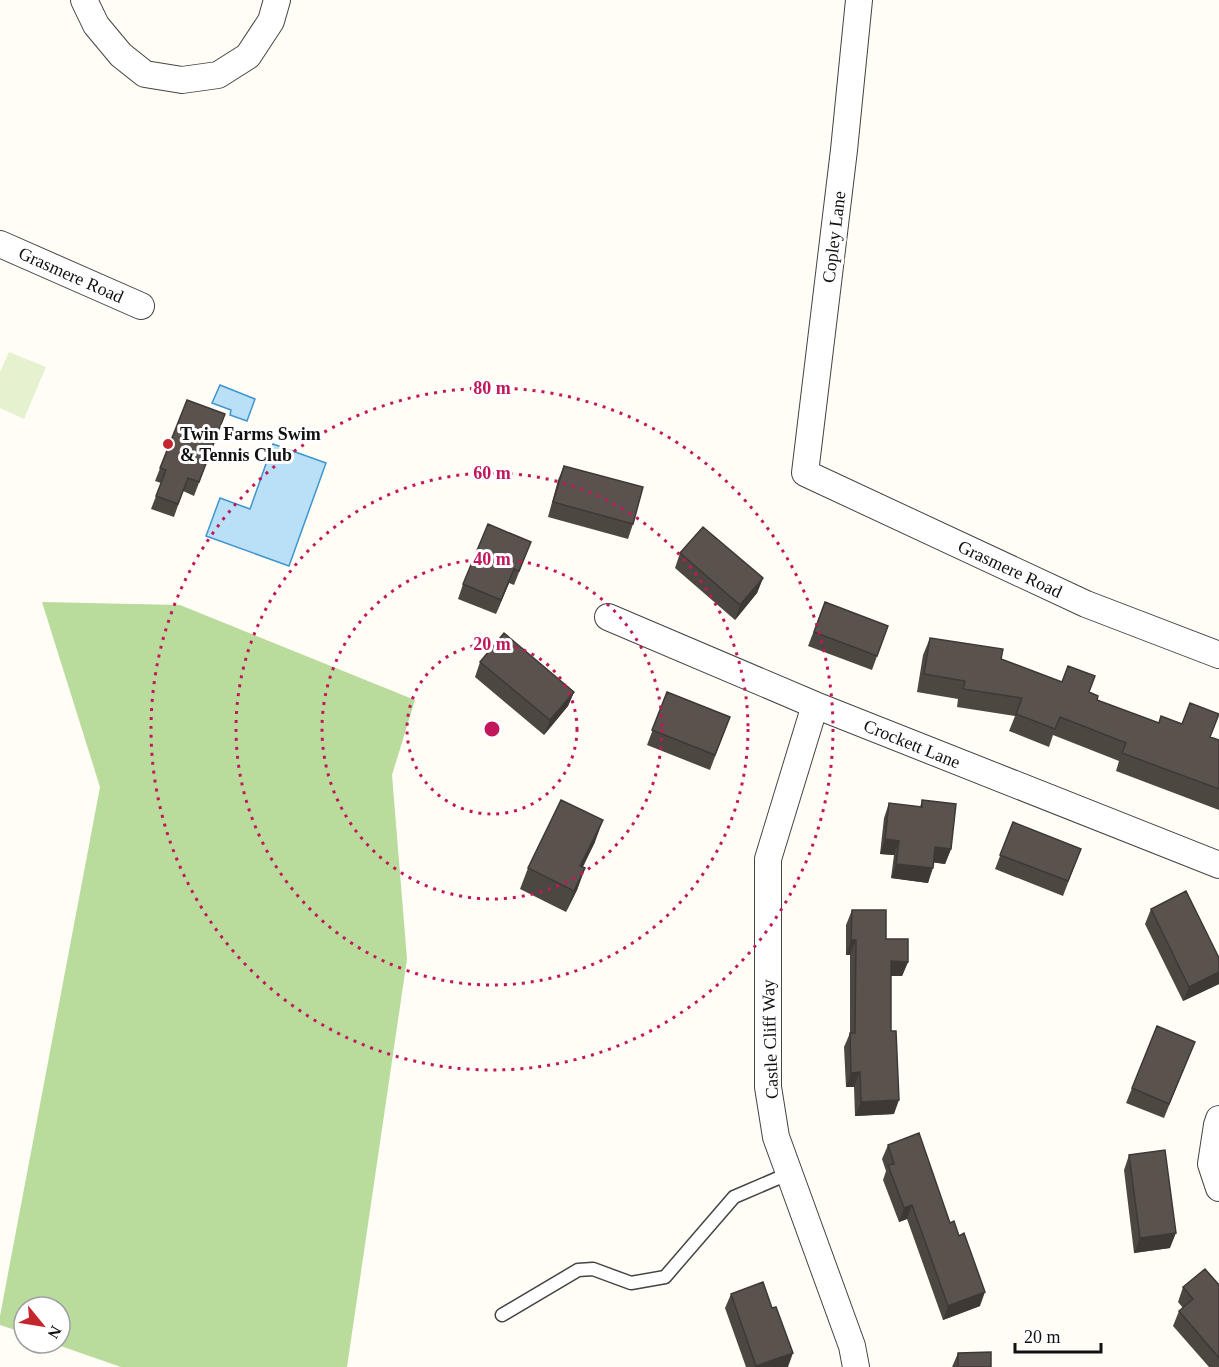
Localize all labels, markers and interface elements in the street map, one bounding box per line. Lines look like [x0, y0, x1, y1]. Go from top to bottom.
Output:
street label: Copley Lane [818, 190, 850, 284]
street label: Grasmere Road [16, 243, 126, 307]
text: 80 m [473, 378, 511, 398]
place label: Twin Farms Swim & Tennis Club [180, 424, 321, 465]
marker: Twin Farms Swim & Tennis Club [161, 437, 175, 451]
text: 60 m [473, 463, 511, 483]
street label: Grasmere Road [955, 536, 1065, 602]
text: 40 m [473, 549, 511, 569]
text: 20 m [473, 634, 511, 654]
street label: Crockett Lane [861, 716, 963, 772]
centre of rings [482, 719, 502, 739]
street label: Castle Cliff Way [758, 979, 782, 1099]
north arrow [12, 1295, 72, 1355]
scale bar [1015, 1316, 1100, 1354]
text: N [44, 1323, 65, 1342]
text: 20 m [1024, 1327, 1061, 1347]

